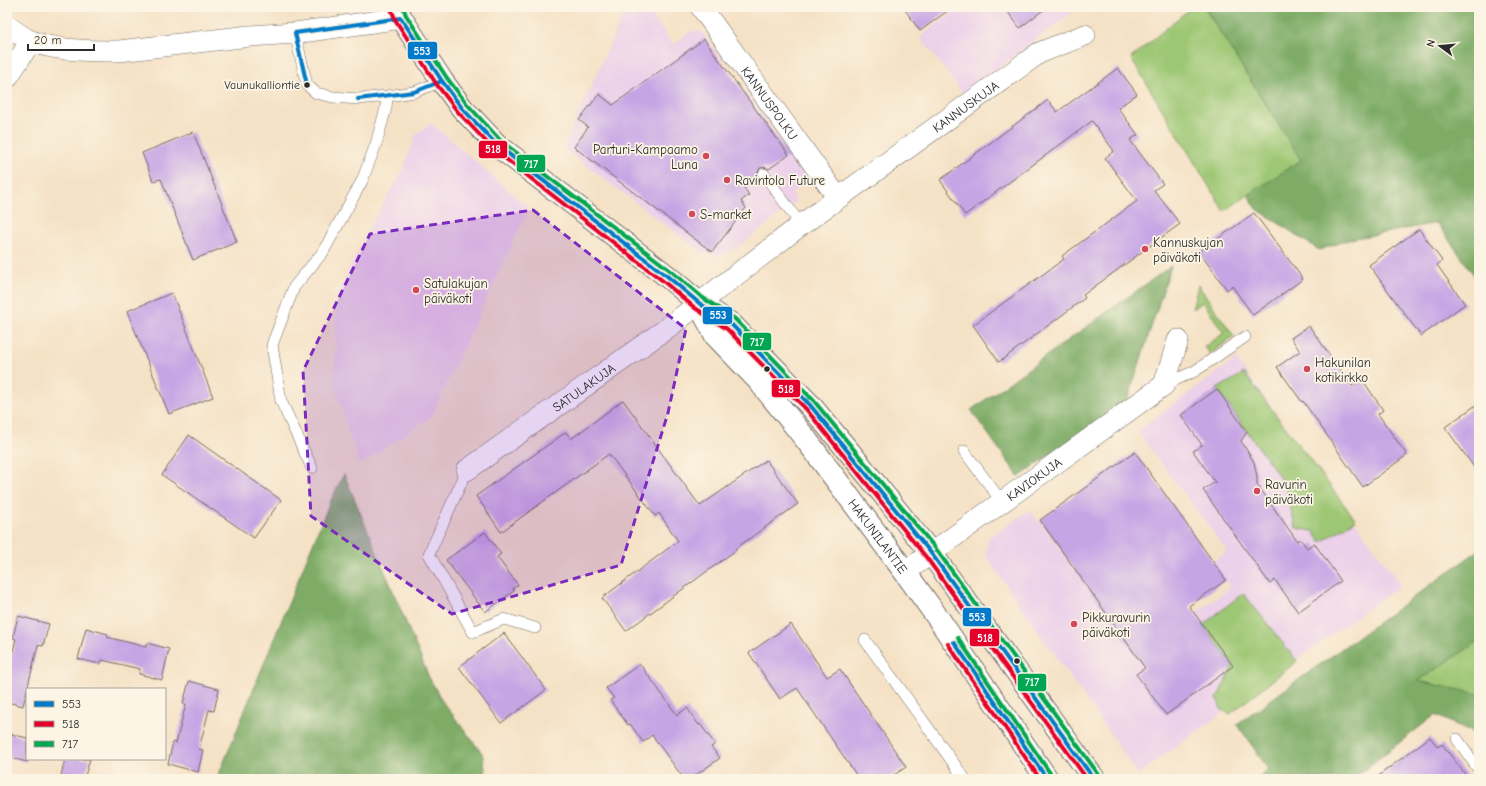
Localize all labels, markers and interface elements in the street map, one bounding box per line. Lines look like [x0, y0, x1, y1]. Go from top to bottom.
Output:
scale bar [28, 26, 94, 52]
north arrow [1420, 26, 1460, 66]
text: 20 m [34, 33, 62, 47]
text: N [1424, 38, 1438, 49]
line badge: 553 [407, 41, 438, 60]
text: 553 [413, 45, 431, 58]
street label: KANNUSPOLKU [738, 63, 801, 142]
street label: KANNUSKUJA [929, 77, 1002, 135]
place label: Vaunukalliontie [224, 78, 300, 92]
marker: Vaunukalliontie [302, 80, 312, 90]
line badge: 518 [478, 140, 508, 159]
place label: Parturi-Kampaamo Luna [593, 142, 698, 172]
text: 518 [485, 143, 501, 156]
marker: Parturi-Kampaamo Luna [701, 151, 711, 161]
line badge: 717 [516, 154, 546, 173]
text: 717 [524, 158, 538, 171]
place label: Ravintola Future [735, 173, 825, 188]
marker: Ravintola Future [722, 175, 732, 185]
place label: S-market [700, 207, 753, 222]
marker: S-market [687, 209, 697, 219]
place label: Kannuskujan päiväkoti [1153, 235, 1223, 265]
marker: Kannuskujan päiväkoti [1140, 244, 1150, 254]
place label: Satulakujan päiväkoti [424, 276, 488, 306]
marker: Satulakujan päiväkoti [411, 285, 421, 295]
line badge: 553 [702, 306, 733, 325]
text: 553 [709, 309, 727, 322]
line badge: 717 [742, 332, 772, 351]
text: 717 [750, 336, 764, 349]
place label: Hakunilan kotikirkko [1315, 355, 1371, 385]
street label: SATULAKUJA [549, 360, 618, 415]
unlabelled marker [762, 364, 772, 374]
marker: Hakunilan kotikirkko [1302, 364, 1312, 374]
line badge: 518 [771, 379, 801, 398]
text: 518 [778, 383, 794, 396]
street label: KAVIOKUJA [1004, 454, 1065, 504]
place label: Ravurin päiväkoti [1265, 477, 1313, 507]
marker: Ravurin päiväkoti [1252, 486, 1262, 496]
street label: HAKUNILANTIE [845, 496, 911, 576]
line badge: 553 [962, 607, 992, 627]
place label: Pikkuravurin päiväkoti [1082, 610, 1150, 640]
text: 553 [968, 611, 986, 624]
marker: Pikkuravurin päiväkoti [1069, 619, 1079, 629]
line badge: 518 [969, 628, 1000, 647]
text: 518 [977, 632, 993, 645]
unlabelled marker [1012, 656, 1022, 666]
line badge: 717 [1017, 673, 1047, 692]
text: 717 [1025, 676, 1039, 689]
legend [26, 688, 166, 760]
text: 553 [62, 697, 81, 711]
text: 518 [62, 717, 79, 731]
text: 717 [62, 737, 78, 751]

